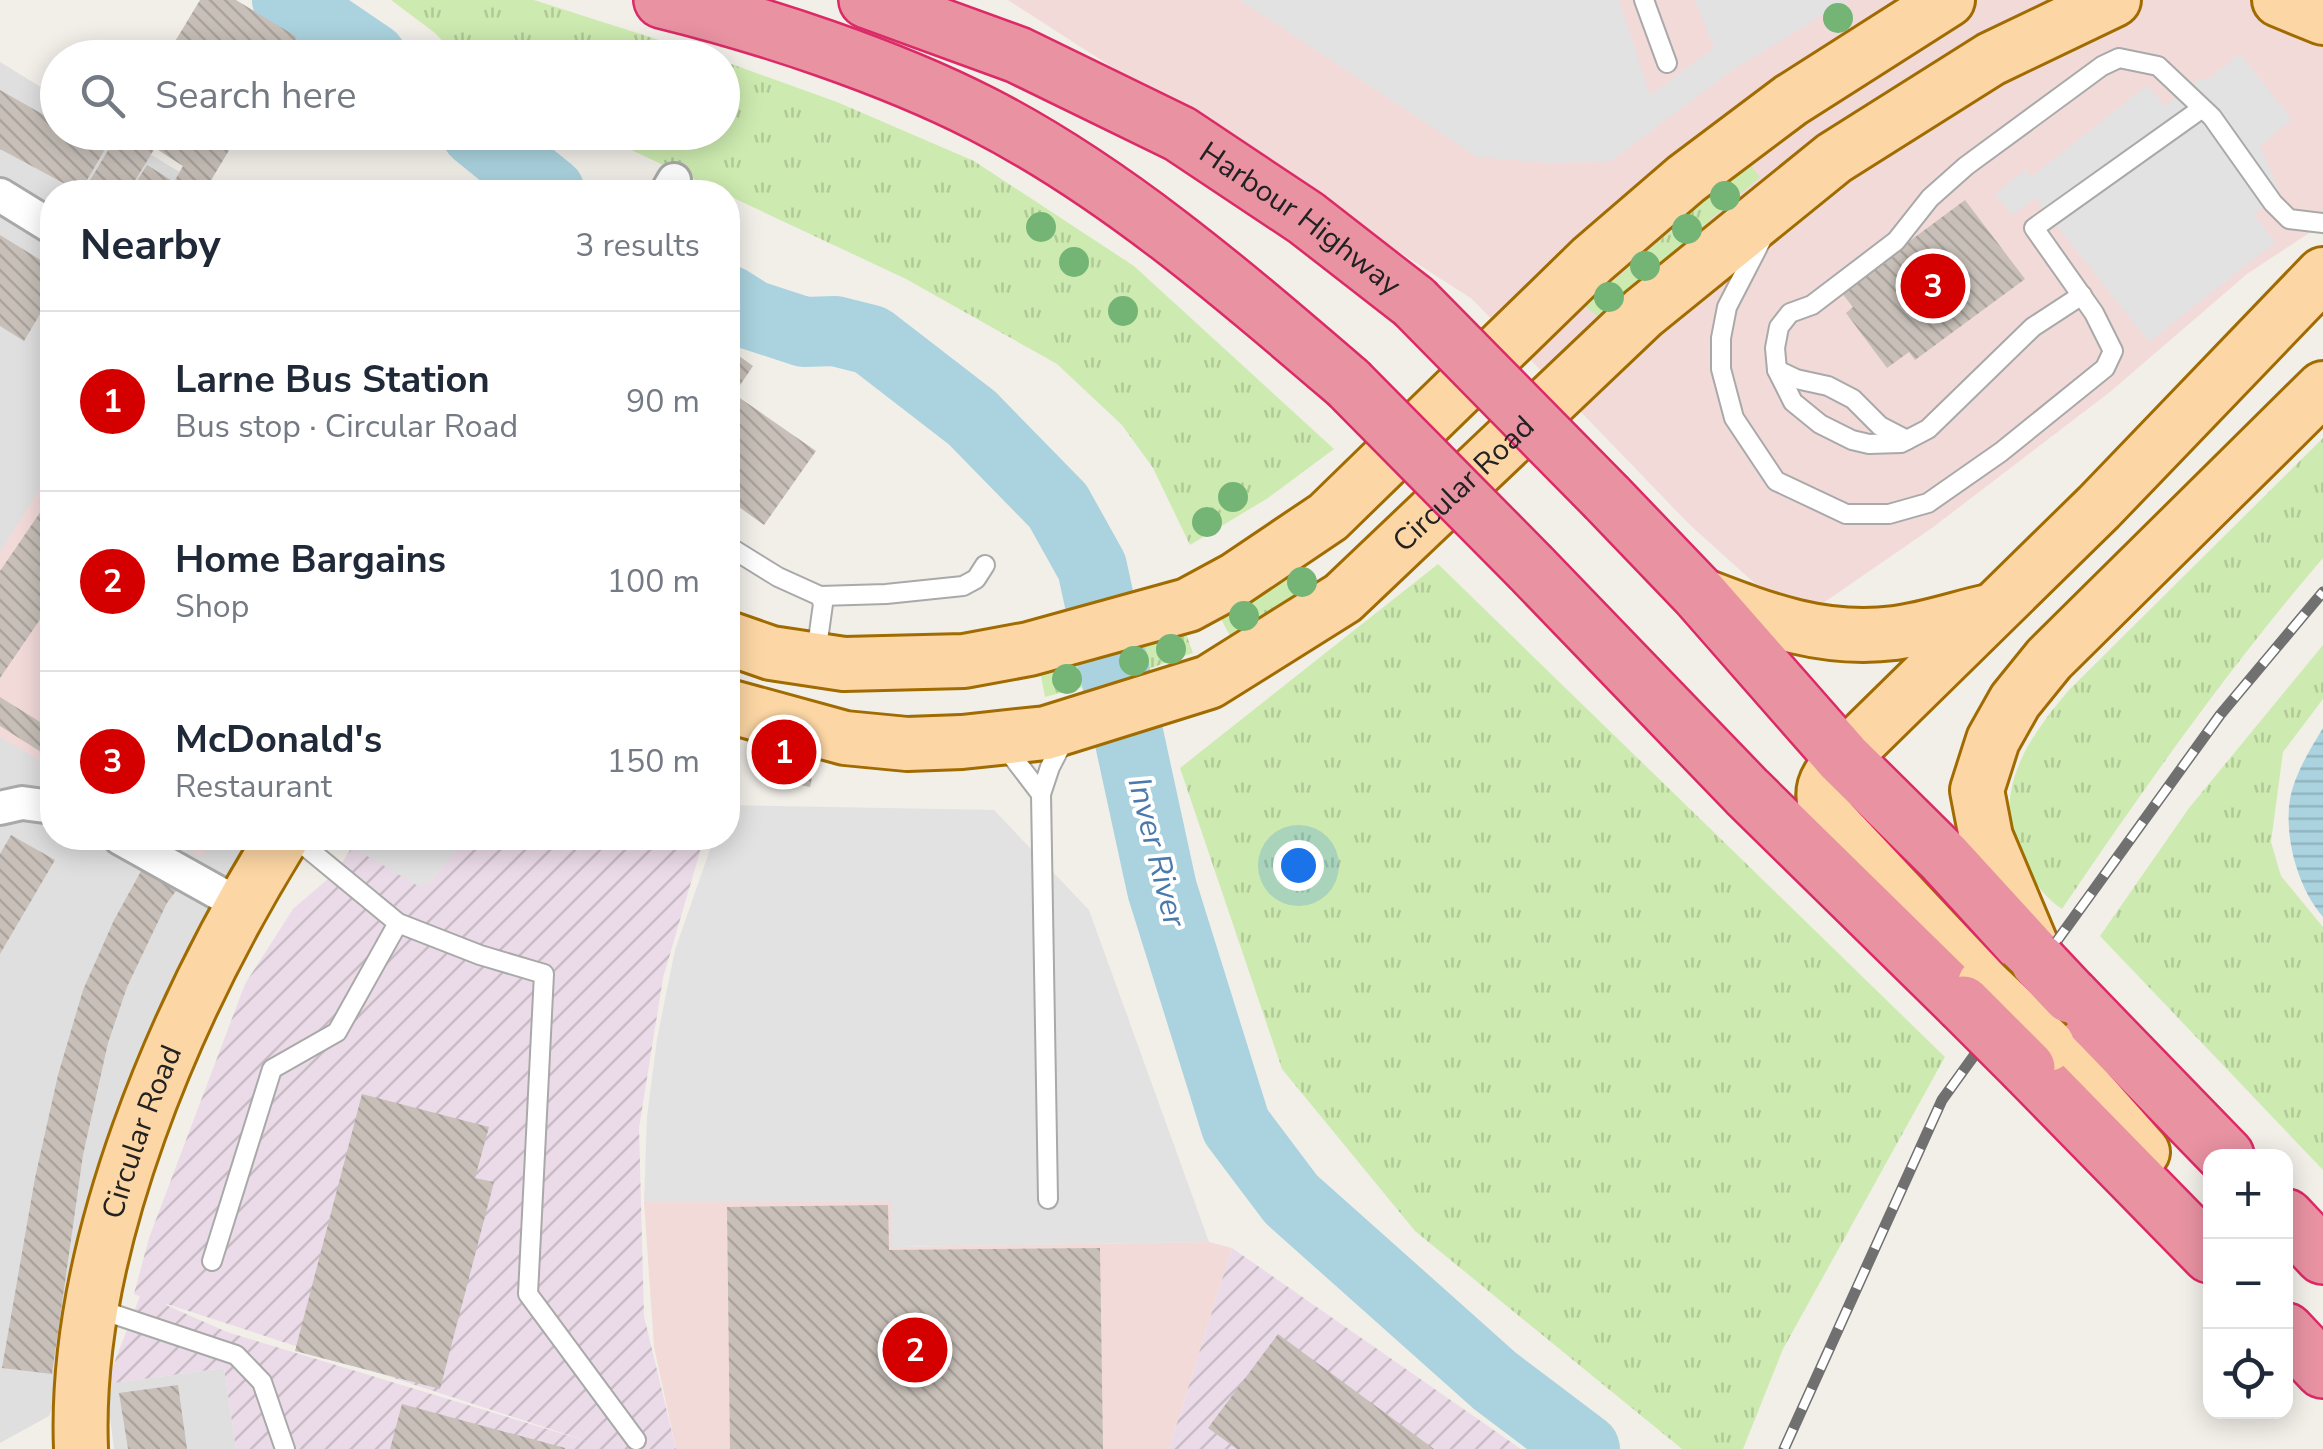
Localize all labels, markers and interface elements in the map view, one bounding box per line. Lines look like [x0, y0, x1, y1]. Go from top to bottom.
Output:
search box [40, 40, 740, 150]
icon: search [75, 68, 130, 123]
text: Search here [155, 70, 356, 121]
street label: Harbour Highway [1191, 132, 1410, 305]
text: Nearby [80, 217, 221, 274]
text: 3 results [575, 224, 700, 267]
pin: 3 [1900, 248, 1966, 324]
text: Larne Bus Station [175, 354, 490, 405]
text: 1 [103, 380, 122, 423]
text: 90 m [626, 380, 700, 423]
text: Bus stop · Circular Road [175, 405, 518, 448]
street label: Circular Road [1383, 406, 1543, 561]
text: Home Bargains [175, 534, 446, 585]
text: 2 [103, 560, 122, 603]
text: 100 m [607, 560, 700, 603]
text: Shop [175, 585, 249, 628]
text: McDonald's [175, 714, 382, 765]
pin: 1 [752, 714, 816, 790]
text: 3 [103, 740, 122, 783]
text: 150 m [607, 740, 700, 783]
text: Restaurant [175, 765, 332, 808]
water label: Inver River [1118, 773, 1197, 933]
your location [1273, 840, 1324, 891]
street label: Circular Road [92, 1039, 191, 1223]
map controls [2203, 1149, 2293, 1419]
button: + [2203, 1149, 2293, 1239]
button: − [2203, 1239, 2293, 1329]
pin: 2 [882, 1312, 948, 1388]
button: locate [2203, 1329, 2293, 1419]

